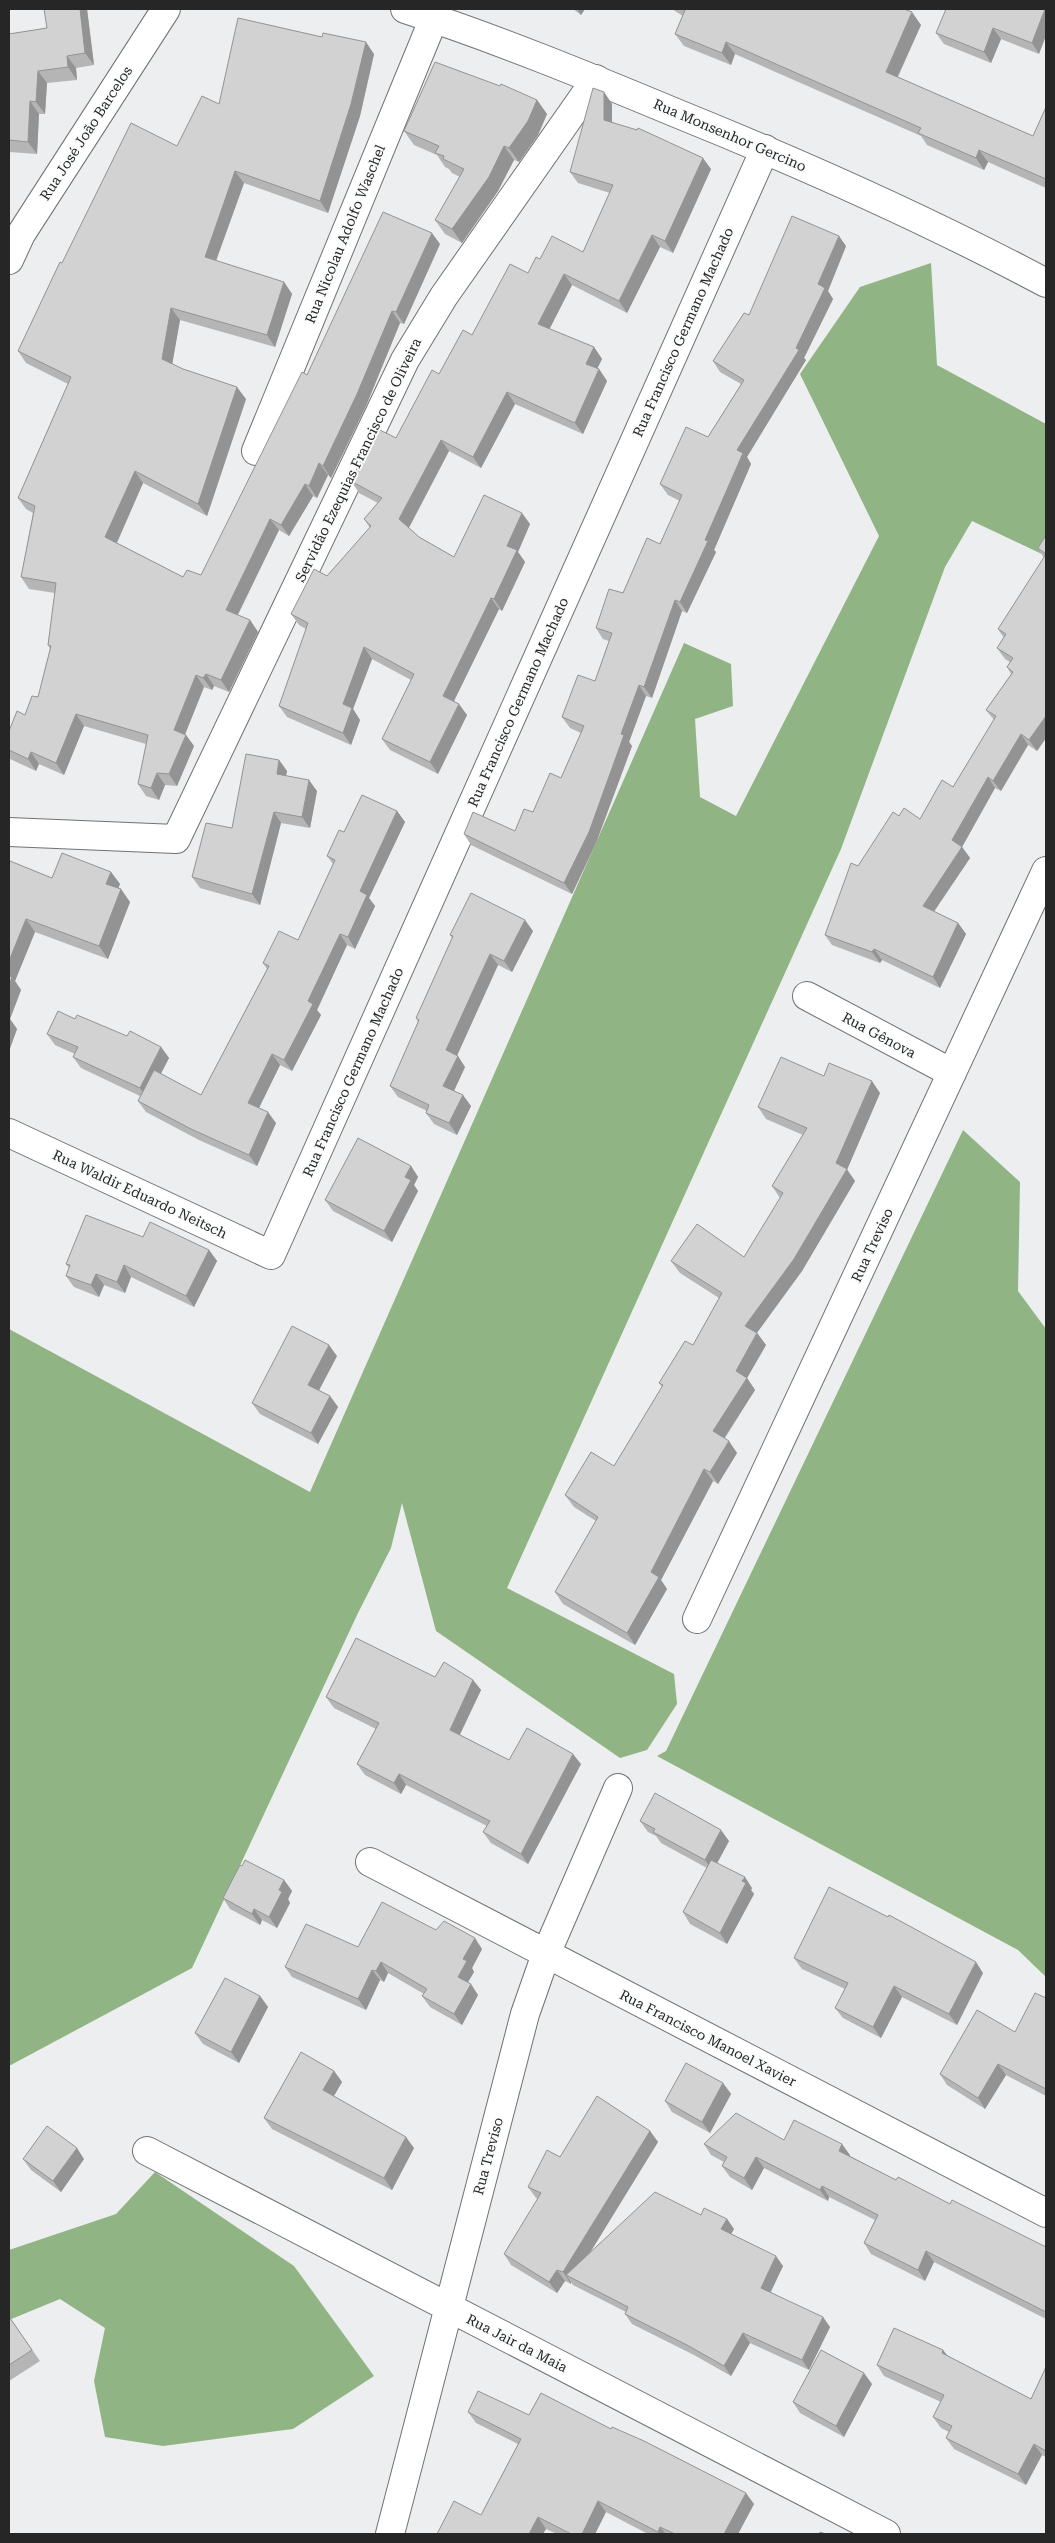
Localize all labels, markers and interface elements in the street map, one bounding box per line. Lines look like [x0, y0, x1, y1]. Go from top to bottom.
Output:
street label: Rua José João Barcelos [37, 63, 136, 203]
street label: Rua Monsenhor Gercino [651, 95, 809, 175]
street label: Rua Nicolau Adolfo Waschel [302, 142, 388, 326]
street label: Rua Francisco Germano Machado [629, 225, 737, 439]
street label: Servidão Ezequias Francisco de Oliveira [292, 335, 424, 585]
street label: Rua Francisco Germano Machado [464, 595, 572, 809]
street label: Rua Francisco Germano Machado [299, 965, 407, 1179]
street label: Rua Gênova [840, 1009, 919, 1061]
street label: Rua Waldir Eduardo Neitsch [50, 1146, 230, 1242]
street label: Rua Treviso [848, 1206, 896, 1284]
street label: Rua Francisco Manoel Xavier [617, 1986, 799, 2090]
street label: Rua Treviso [470, 2116, 506, 2196]
street label: Rua Jair da Maia [464, 2311, 571, 2376]

